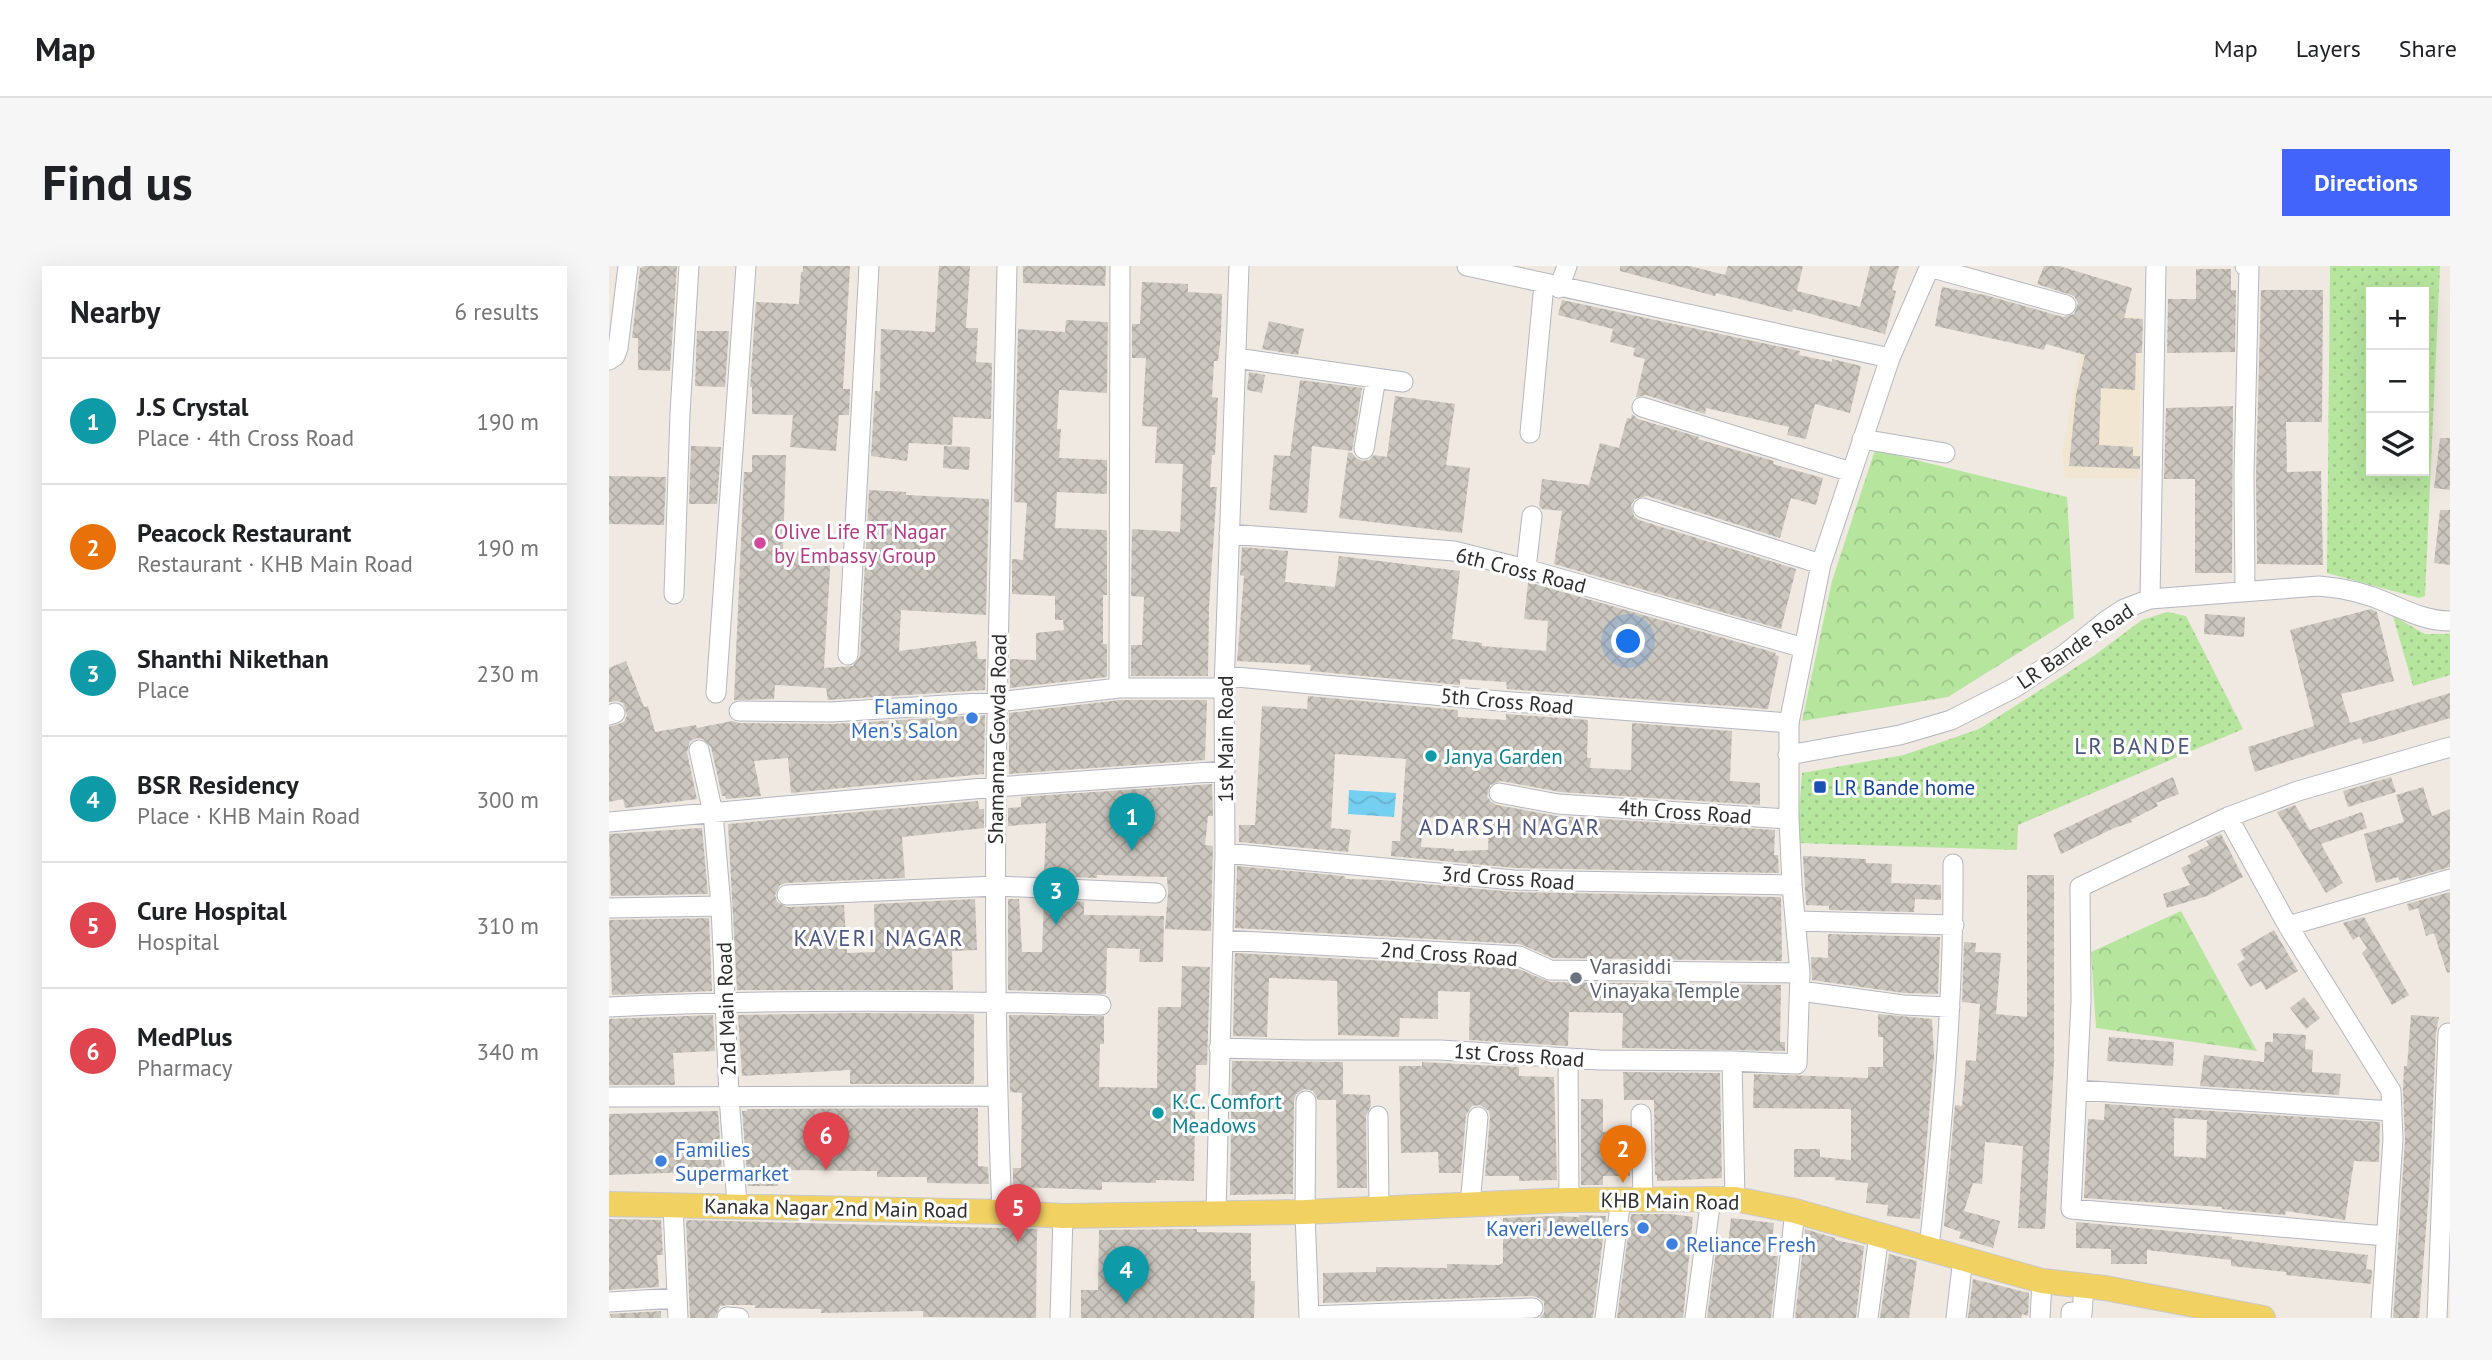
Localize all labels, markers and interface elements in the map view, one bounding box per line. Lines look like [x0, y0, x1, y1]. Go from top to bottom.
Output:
text: Map [35, 27, 96, 70]
text: Map [2214, 33, 2258, 64]
text: Layers [2296, 33, 2361, 64]
text: Share [2399, 33, 2457, 64]
button: Directions [2282, 149, 2450, 216]
text: Find us [42, 150, 193, 214]
map controls [2366, 287, 2429, 476]
button: + [2366, 287, 2429, 350]
text: Nearby [70, 292, 160, 331]
text: 6 results [455, 297, 539, 326]
button: − [2366, 350, 2429, 413]
text: J.S Crystal [137, 390, 249, 423]
text: 1 [86, 407, 100, 436]
text: 190 m [477, 407, 539, 436]
button: layers [2366, 413, 2429, 476]
text: Place · 4th Cross Road [137, 423, 354, 452]
text: Peacock Restaurant [137, 516, 351, 549]
place label: Olive Life RT Nagar by Embassy Group [774, 518, 947, 569]
text: 2 [86, 533, 100, 562]
text: 190 m [477, 533, 539, 562]
marker: Olive Life RT Nagar by Embassy Group [752, 535, 768, 551]
street label: 6th Cross Road [1453, 541, 1589, 599]
text: Restaurant · KHB Main Road [137, 549, 413, 578]
street label: LR Bande Road [2011, 597, 2139, 695]
your location [1611, 624, 1645, 658]
street label: Shamanna Gowda Road [982, 633, 1012, 845]
text: Shanthi Nikethan [137, 642, 329, 675]
text: 3 [86, 659, 100, 688]
text: 230 m [477, 659, 539, 688]
text: Place [137, 675, 190, 704]
street label: 1st Main Road [1212, 675, 1239, 803]
street label: 5th Cross Road [1439, 682, 1575, 720]
place label: Flamingo Men's Salon [851, 693, 958, 744]
marker: Flamingo Men's Salon [964, 710, 980, 726]
district label: LR BANDE [2074, 731, 2192, 760]
place label: Janya Garden [1444, 743, 1563, 770]
marker: Janya Garden [1423, 748, 1439, 764]
text: BSR Residency [137, 768, 299, 801]
place label: LR Bande home [1834, 774, 1975, 801]
marker: LR Bande home [1812, 779, 1828, 795]
text: 4 [86, 785, 100, 814]
text: 300 m [477, 785, 539, 814]
pin: 1 [1109, 793, 1155, 851]
street label: 4th Cross Road [1618, 794, 1752, 830]
text: Place · KHB Main Road [137, 801, 360, 830]
district label: ADARSH NAGAR [1419, 812, 1601, 841]
street label: 3rd Cross Road [1441, 860, 1575, 896]
pin: 3 [1033, 867, 1079, 925]
text: Cure Hospital [137, 894, 287, 927]
text: 5 [86, 911, 100, 940]
text: 310 m [477, 911, 539, 940]
district label: KAVERI NAGAR [793, 923, 965, 952]
text: Hospital [137, 927, 219, 956]
street label: 2nd Cross Road [1379, 936, 1519, 972]
street label: 2nd Main Road [710, 942, 742, 1076]
place label: Varasiddi Vinayaka Temple [1589, 953, 1740, 1004]
marker: Varasiddi Vinayaka Temple [1568, 970, 1584, 986]
text: MedPlus [137, 1020, 233, 1053]
text: 6 [86, 1037, 100, 1066]
text: 340 m [477, 1037, 539, 1066]
street label: 1st Cross Road [1453, 1037, 1585, 1073]
text: Pharmacy [137, 1053, 233, 1082]
place label: K.C. Comfort Meadows [1172, 1088, 1282, 1139]
marker: K.C. Comfort Meadows [1150, 1105, 1166, 1121]
pin: 6 [803, 1112, 849, 1170]
pin: 2 [1600, 1125, 1646, 1183]
place label: Families Supermarket [675, 1136, 789, 1187]
marker: Families Supermarket [653, 1153, 669, 1169]
pin: 5 [995, 1184, 1041, 1242]
street label: KHB Main Road [1600, 1186, 1740, 1216]
street label: Kanaka Nagar 2nd Main Road [704, 1192, 968, 1224]
place label: Kaveri Jewellers [1486, 1215, 1629, 1242]
marker: Kaveri Jewellers [1635, 1220, 1651, 1236]
place label: Reliance Fresh [1686, 1231, 1816, 1258]
marker: Reliance Fresh [1664, 1236, 1680, 1252]
pin: 4 [1103, 1246, 1149, 1304]

